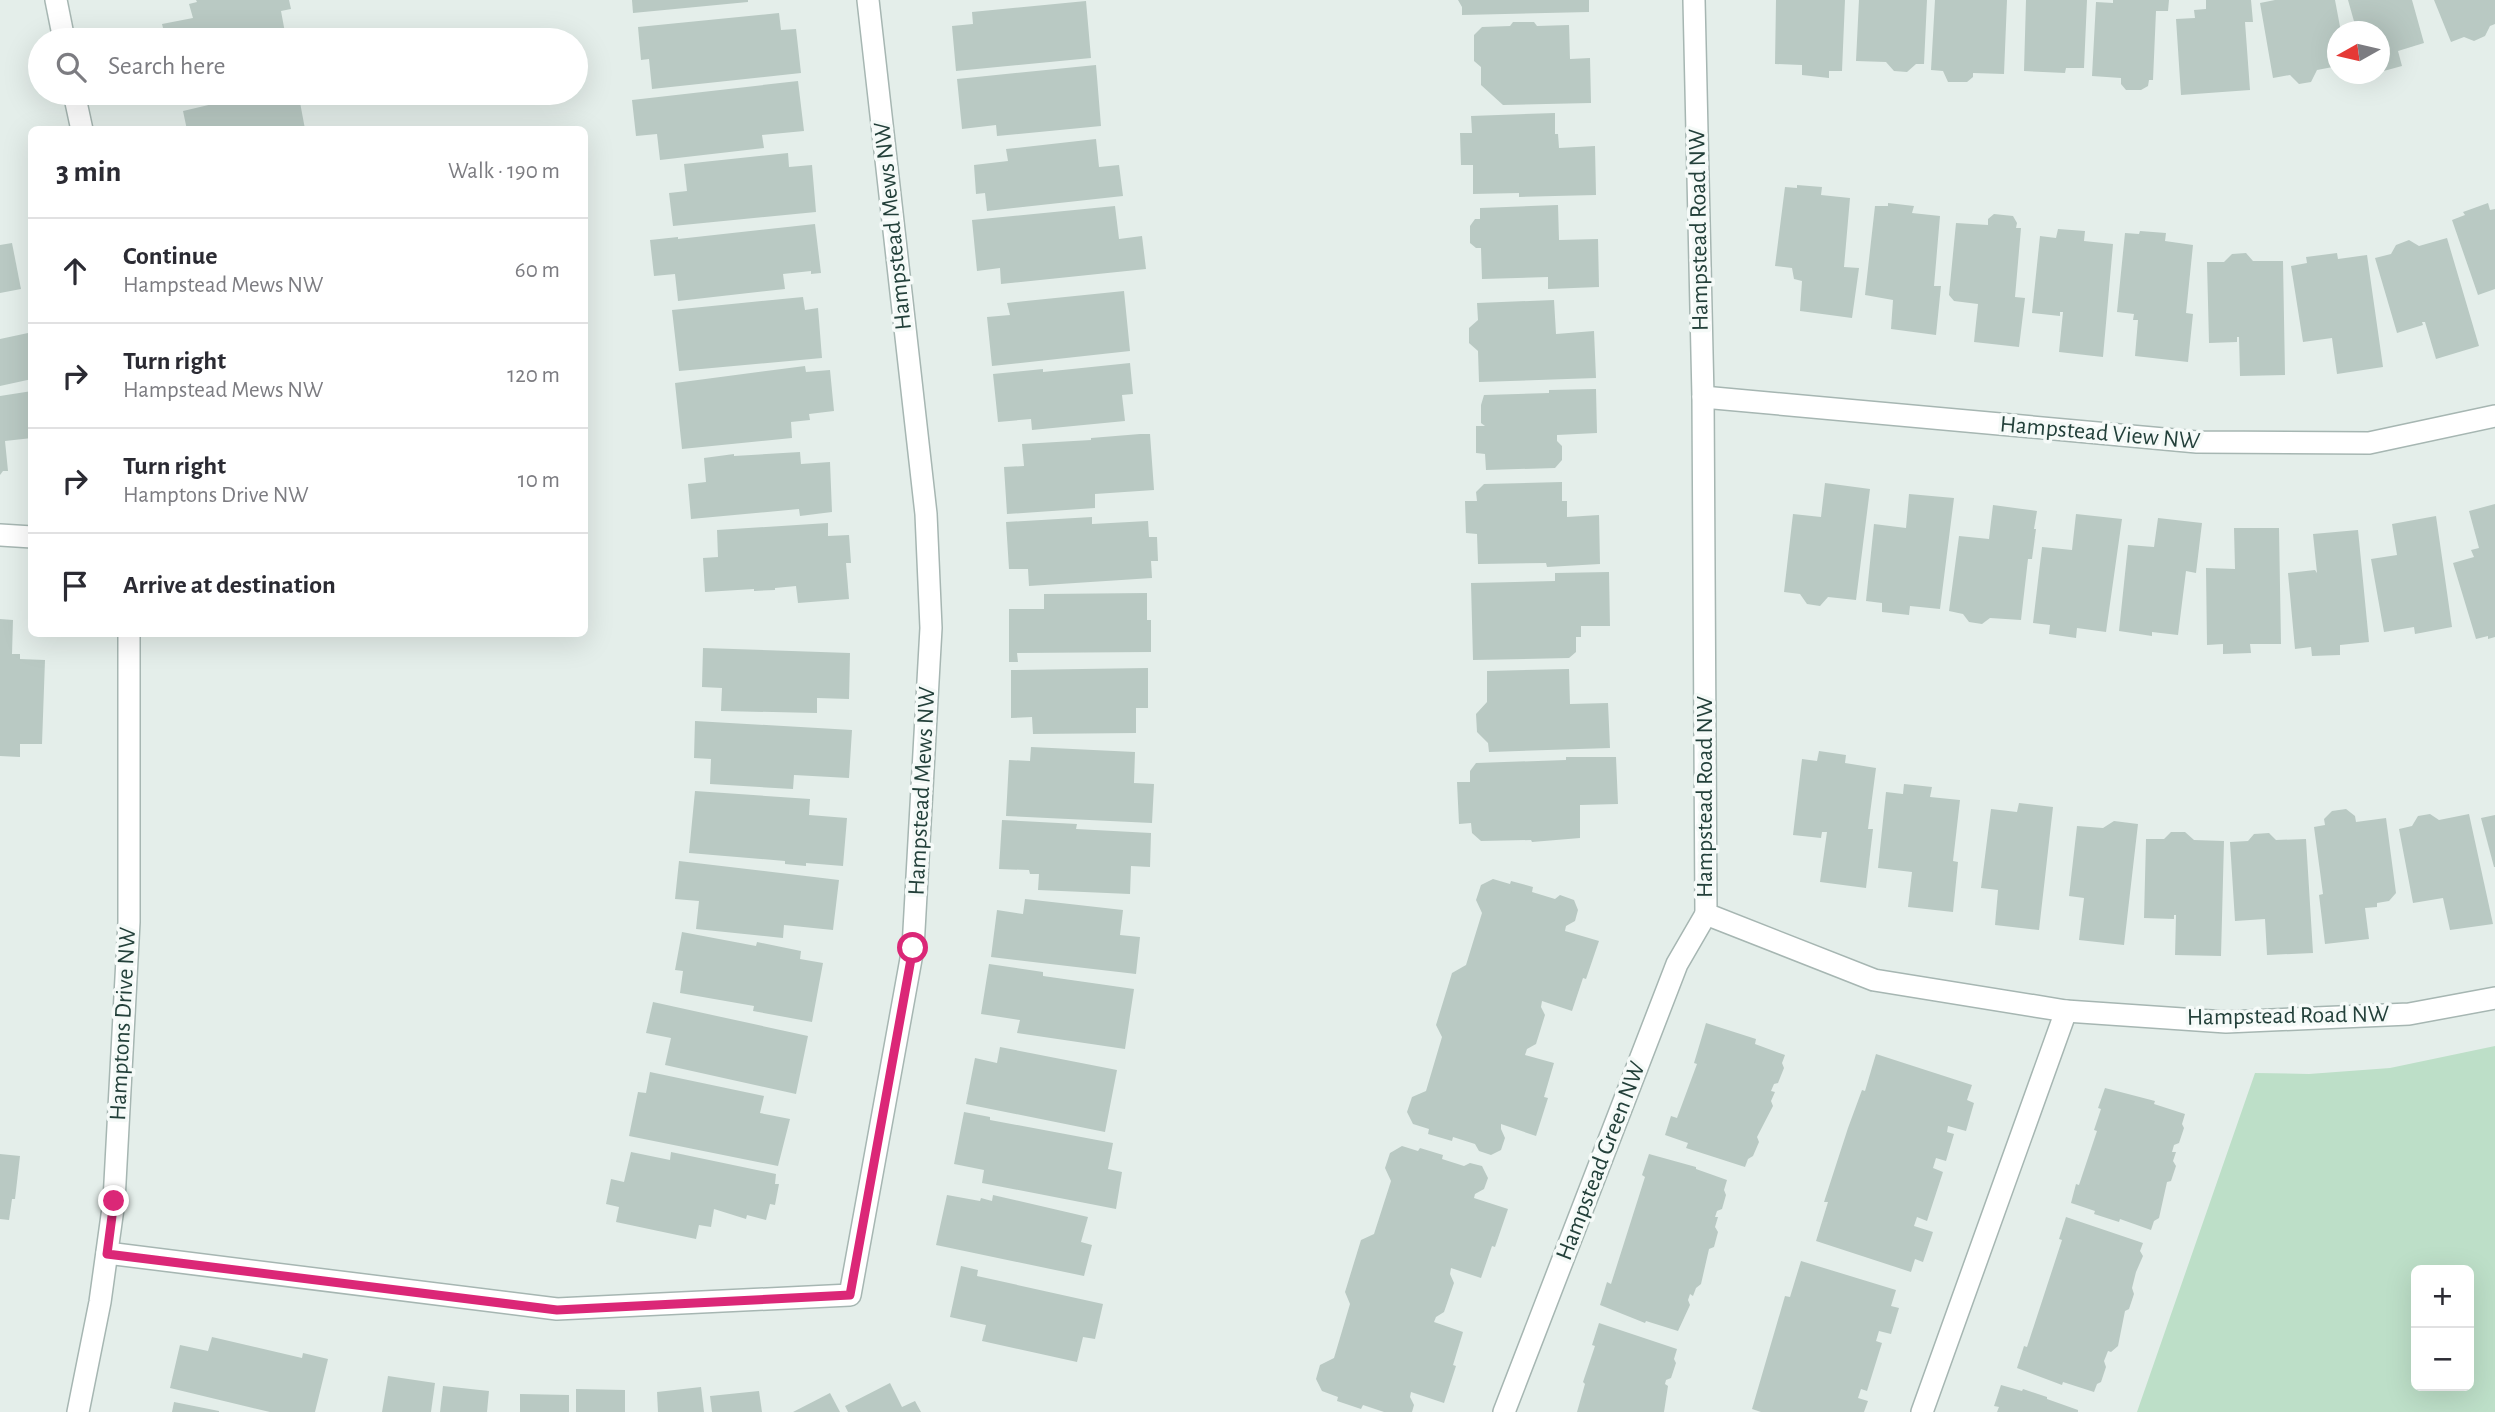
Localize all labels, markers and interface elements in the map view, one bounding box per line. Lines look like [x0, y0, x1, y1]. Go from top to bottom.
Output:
north arrow [2327, 21, 2390, 84]
search box [28, 28, 588, 105]
icon: search [52, 48, 90, 86]
text: Search here [108, 53, 226, 79]
street label: Hampstead Mews NW [870, 120, 916, 331]
street label: Hampstead Road NW [1685, 128, 1713, 331]
text: 3 min [56, 157, 121, 187]
text: Walk · 190 m [448, 160, 560, 183]
text: Continue [123, 243, 218, 269]
icon: ahead [56, 252, 94, 290]
text: 60 m [515, 259, 560, 282]
text: Hampstead Mews NW [123, 274, 323, 297]
text: Turn right [123, 348, 226, 374]
icon: right [56, 357, 94, 395]
text: 120 m [507, 364, 560, 387]
text: Hampstead Mews NW [123, 379, 323, 402]
street label: Hampstead View NW [1999, 412, 2202, 454]
text: Turn right [123, 453, 226, 479]
icon: right [56, 462, 94, 500]
text: 10 m [518, 469, 560, 492]
text: Hamptons Drive NW [123, 484, 309, 507]
icon: arrive [56, 567, 94, 605]
text: Arrive at destination [123, 572, 336, 598]
street label: Hampstead Mews NW [905, 686, 939, 896]
street label: Hampstead Road NW [1693, 695, 1717, 898]
street label: Hamptons Drive NW [106, 926, 140, 1121]
route start [897, 932, 928, 963]
street label: Hampstead Road NW [2187, 1002, 2390, 1030]
street label: Hampstead Green NW [1552, 1058, 1650, 1264]
route end [98, 1185, 129, 1216]
map controls [2411, 1265, 2474, 1391]
button: + [2411, 1265, 2474, 1328]
button: − [2411, 1328, 2474, 1391]

